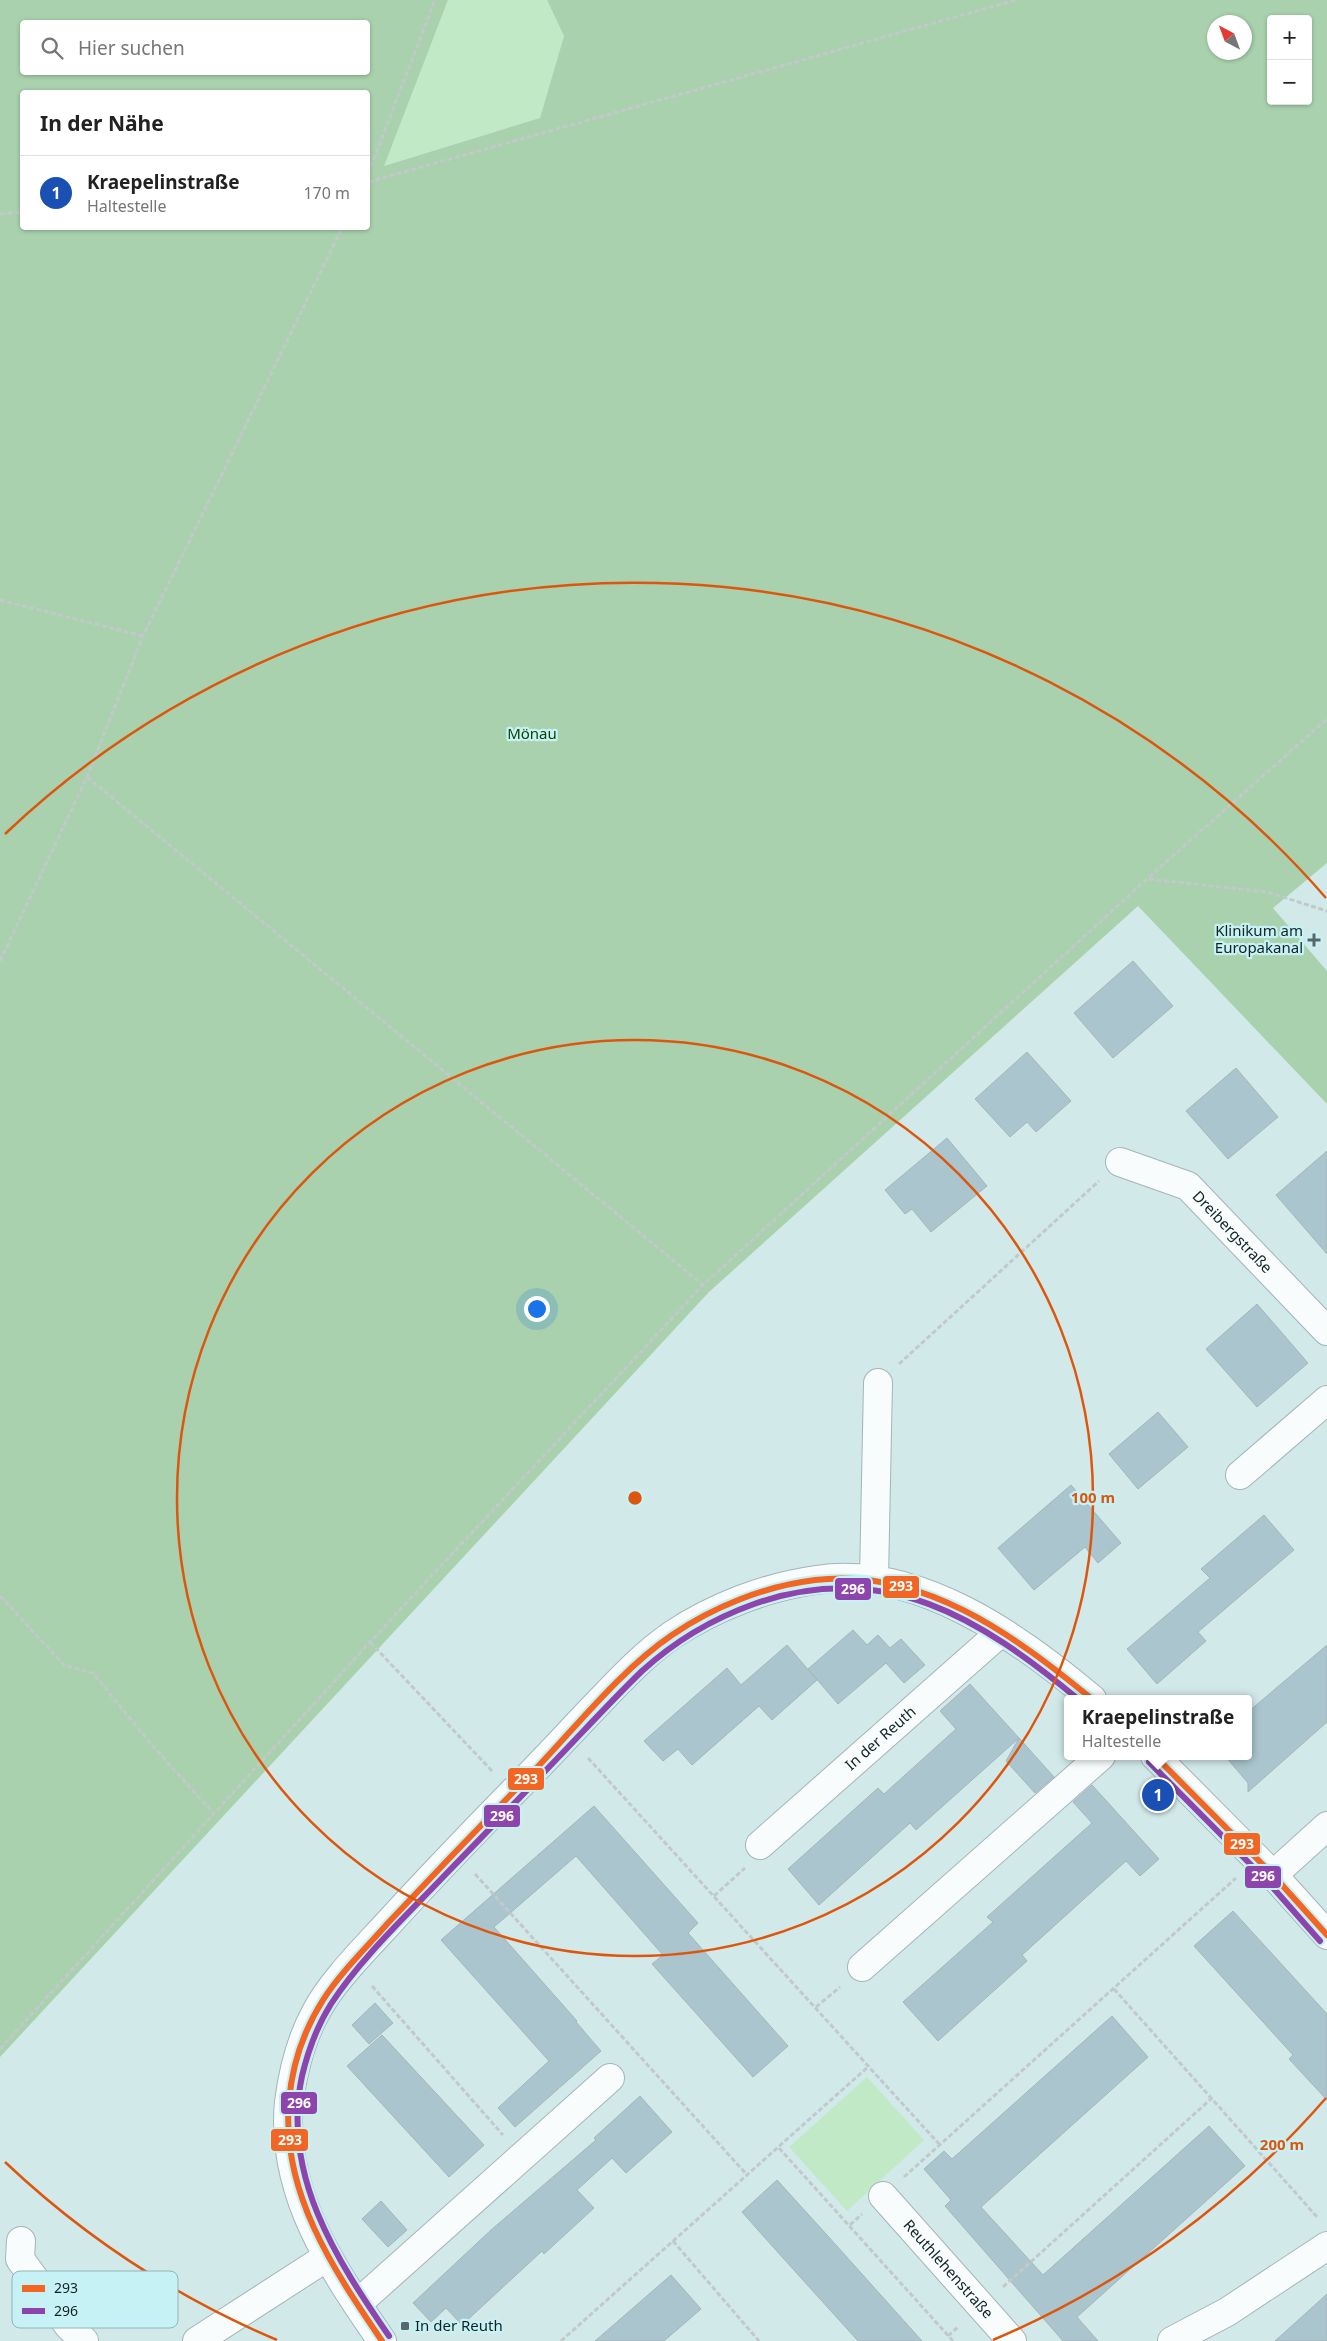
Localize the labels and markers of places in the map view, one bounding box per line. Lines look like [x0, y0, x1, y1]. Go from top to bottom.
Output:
place label: Klinikum am Europakanal [1215, 920, 1303, 957]
marker: Klinikum am Europakanal [1307, 933, 1321, 947]
centre of rings [626, 1489, 644, 1507]
pin: 1 [1142, 1776, 1174, 1814]
place label: In der Reuth [415, 2315, 503, 2335]
marker: In der Reuth [399, 2320, 411, 2332]

